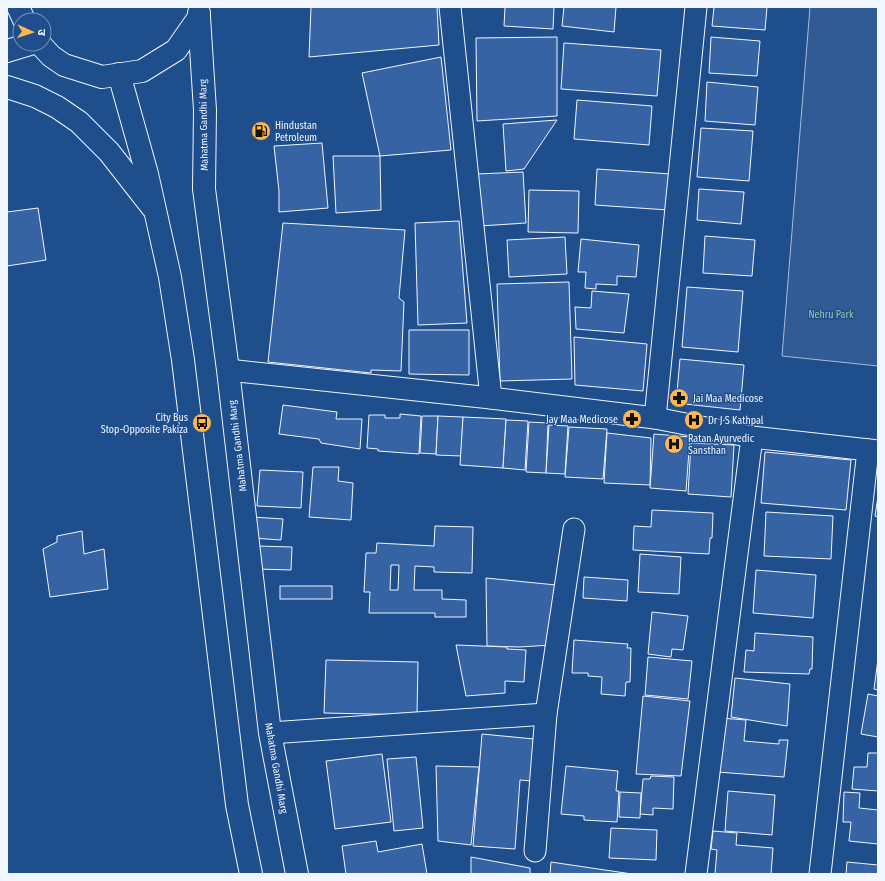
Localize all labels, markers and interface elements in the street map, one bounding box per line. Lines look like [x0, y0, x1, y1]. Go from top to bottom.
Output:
north arrow [12, 12, 52, 52]
text: उ [35, 29, 48, 37]
street label: Mahatma Gandhi Marg [197, 79, 211, 171]
fuel station icon: Hindustan Petroleum [250, 120, 272, 142]
place label: Hindustan Petroleum [275, 120, 317, 144]
park label: Nehru Park [808, 309, 854, 321]
pharmacy icon: Jai Maa Medicose [668, 387, 690, 409]
place label: Jai Maa Medicose [693, 393, 763, 405]
street label: Mahatma Gandhi Marg [226, 399, 250, 492]
pharmacy icon: Jay Maa Medicose [621, 408, 643, 430]
hospital icon: Dr J S Kathpal [683, 409, 705, 431]
place label: City Bus Stop-Opposite Pakiza [101, 412, 188, 436]
bus stop icon: City Bus Stop-Opposite Pakiza [191, 412, 213, 434]
place label: Jay Maa Medicose [546, 414, 618, 426]
place label: Dr J S Kathpal [708, 415, 764, 427]
hospital icon: Ratan Ayurvedic Sansthan [663, 433, 685, 455]
place label: Ratan Ayurvedic Sansthan [688, 433, 755, 457]
street label: Mahatma Gandhi Marg [262, 722, 290, 815]

